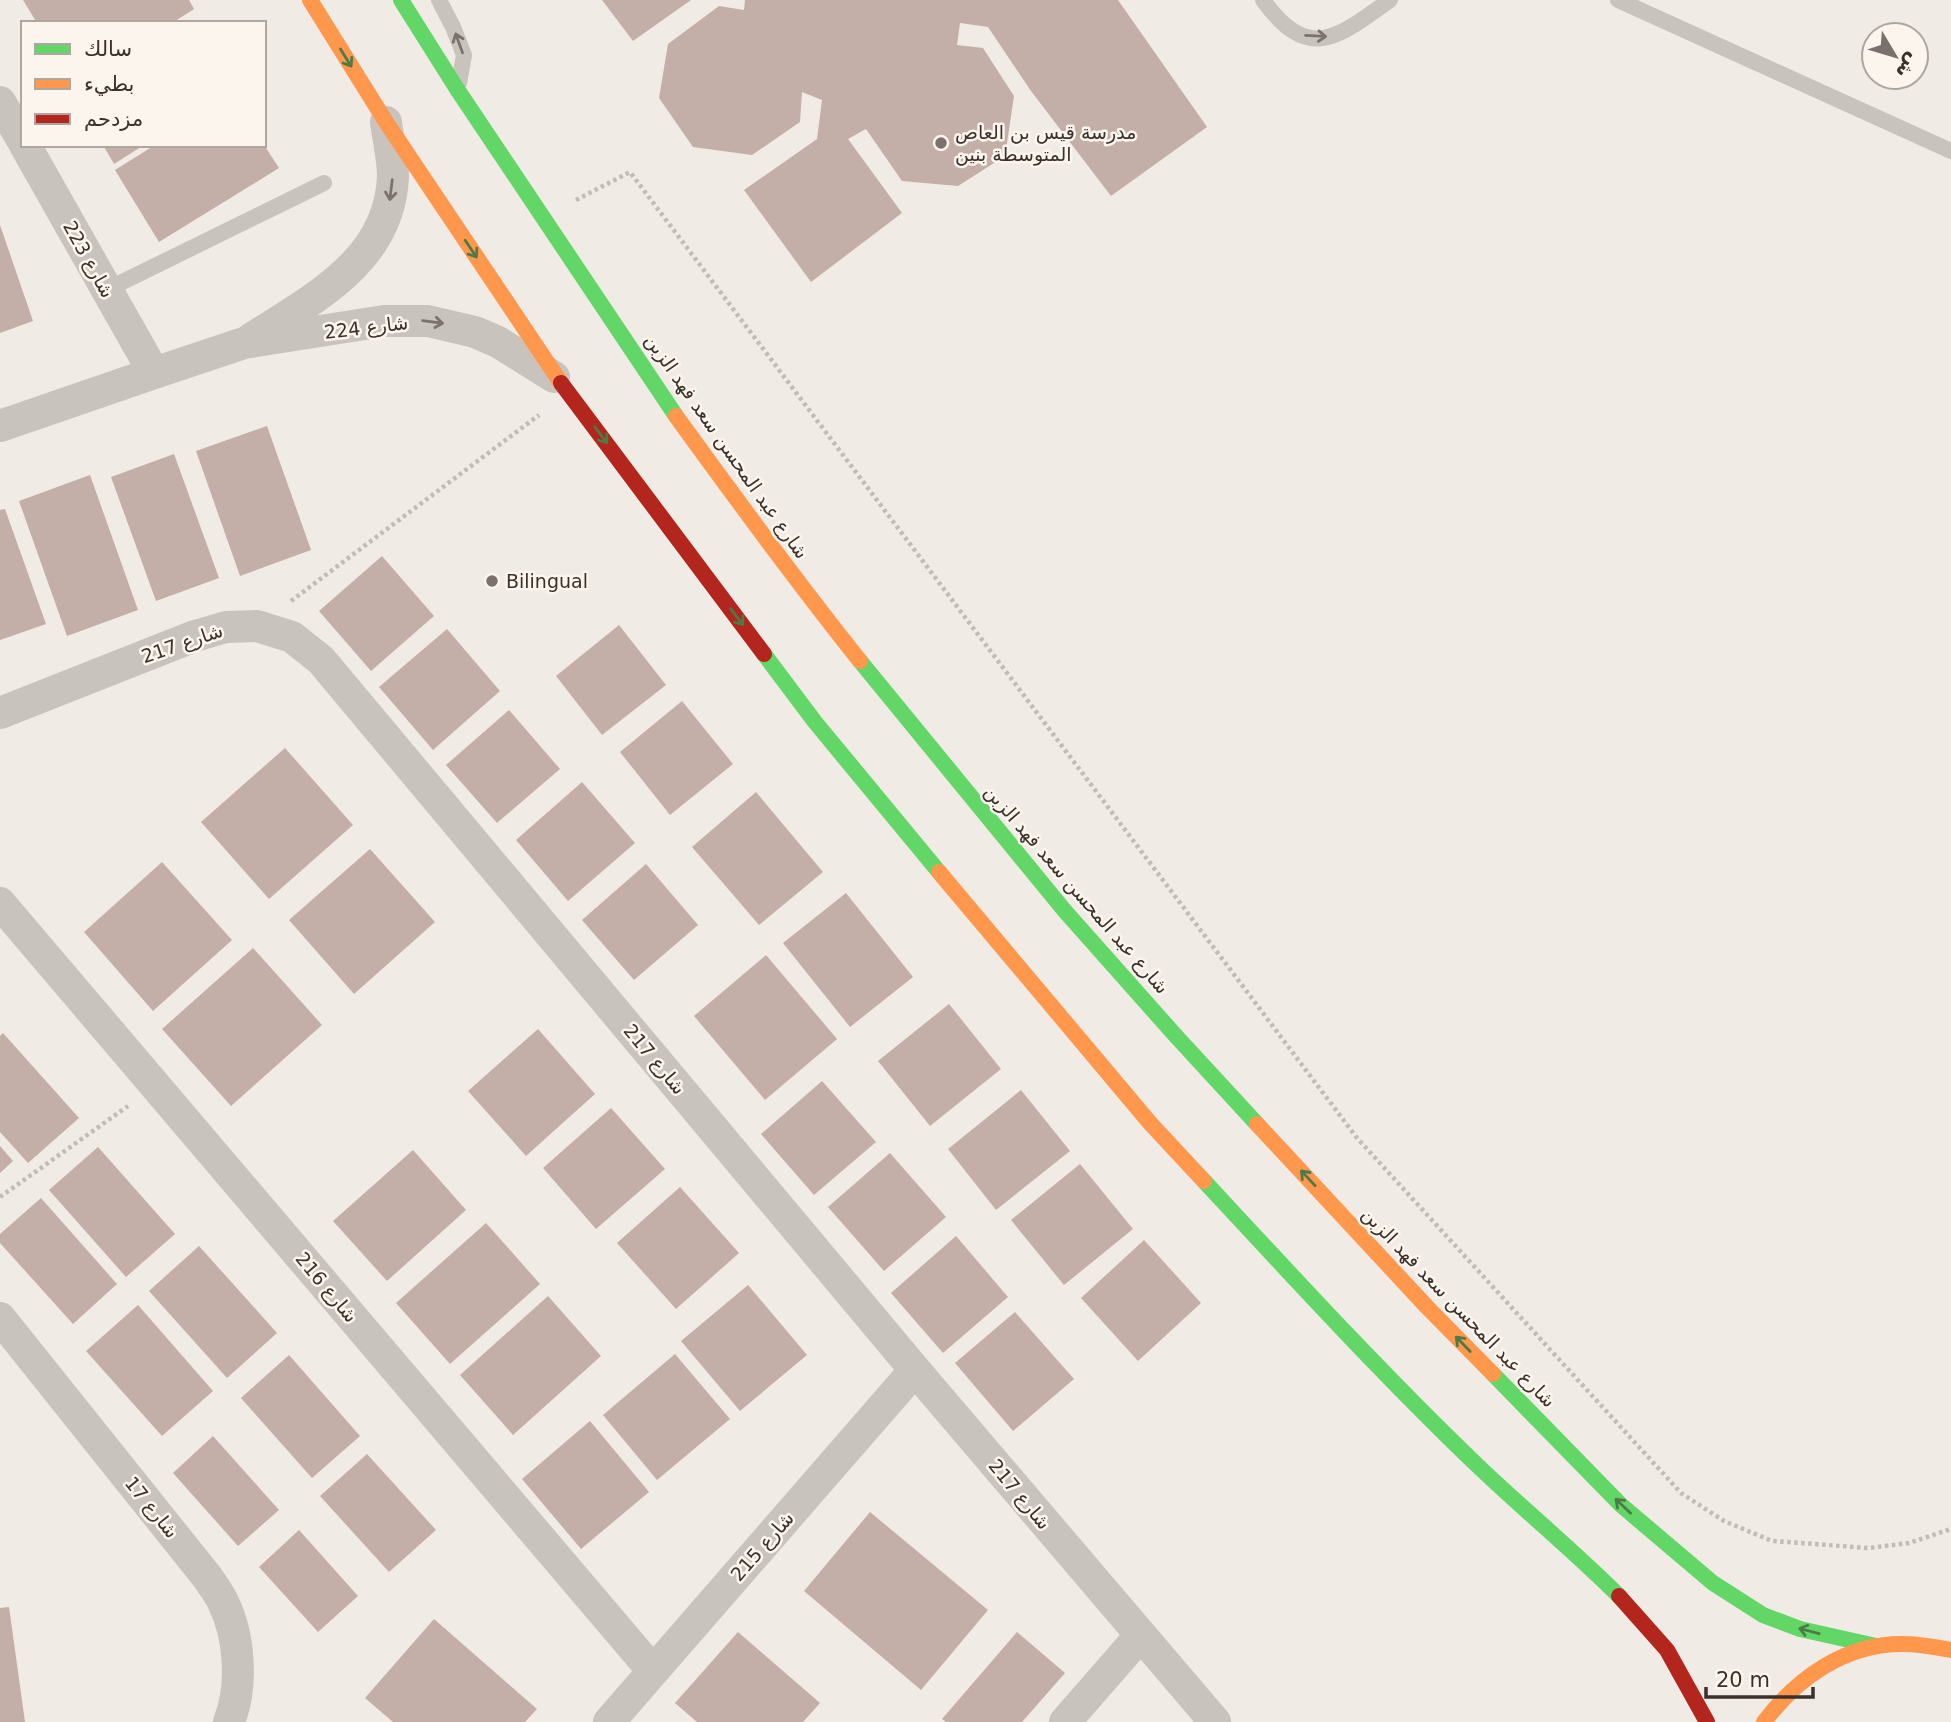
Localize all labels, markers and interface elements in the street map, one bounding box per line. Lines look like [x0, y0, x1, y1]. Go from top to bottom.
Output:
legend [21, 21, 266, 147]
north arrow [1860, 21, 1930, 91]
one-way arrow [1304, 30, 1327, 43]
one-way arrow [452, 32, 464, 54]
text: سالك [84, 37, 132, 61]
one-way arrow [339, 48, 354, 67]
text: ش [1891, 49, 1925, 84]
text: بطيء [84, 72, 134, 96]
text: مزدحم [84, 107, 143, 132]
place label: مدرسة قيس بن العاص المتوسطة بنين [955, 121, 1136, 166]
marker: مدرسة قيس بن العاص المتوسطة بنين [933, 135, 949, 151]
one-way arrow [384, 178, 397, 201]
street label: شارع 223 [58, 217, 119, 302]
one-way arrow [464, 238, 478, 258]
street label: شارع 224 [323, 311, 409, 344]
one-way arrow [421, 316, 444, 329]
street label: شارع عبد المحسن سعد فهد الزبن [640, 329, 813, 563]
one-way arrow [593, 425, 608, 444]
place label: Bilingual [506, 570, 588, 592]
marker: Bilingual [484, 573, 500, 589]
one-way arrow [729, 608, 744, 626]
street label: شارع 217 [138, 619, 226, 668]
street label: شارع عبد المحسن سعد فهد الزبن [980, 780, 1174, 999]
street label: شارع 217 [619, 1020, 691, 1099]
one-way arrow [1299, 1170, 1316, 1187]
street label: شارع عبد المحسن سعد فهد الزبن [1357, 1202, 1560, 1412]
street label: شارع 216 [291, 1248, 363, 1327]
one-way arrow [1455, 1335, 1472, 1352]
street label: شارع 217 [984, 1455, 1056, 1534]
street label: شارع 17 [120, 1472, 183, 1543]
one-way arrow [1614, 1498, 1632, 1514]
street label: شارع 215 [726, 1507, 799, 1586]
one-way arrow [1799, 1624, 1821, 1637]
scale bar [1706, 1656, 1813, 1700]
text: 20 m [1716, 1668, 1770, 1692]

